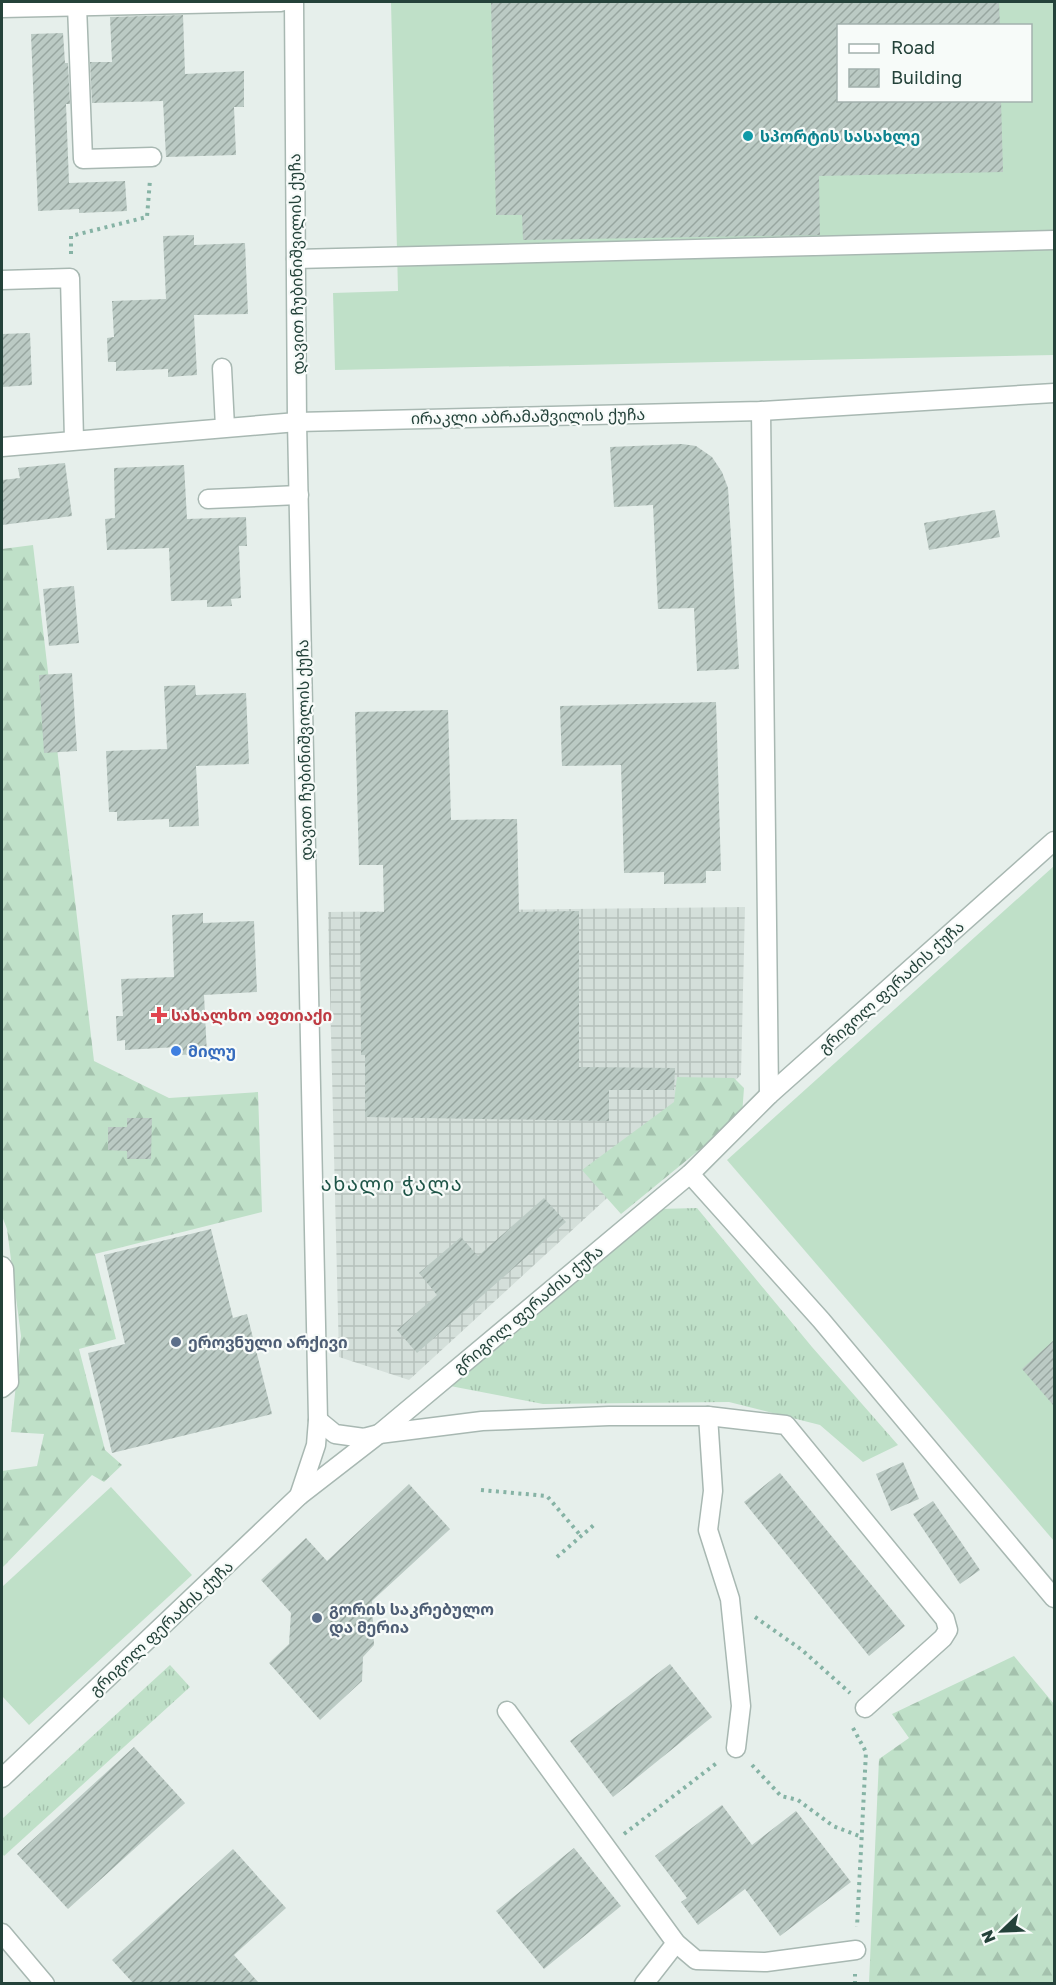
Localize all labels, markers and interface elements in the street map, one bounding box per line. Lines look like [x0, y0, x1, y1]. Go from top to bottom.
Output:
legend [837, 24, 1032, 102]
text: Road [891, 36, 935, 58]
text: Building [891, 66, 962, 88]
place label: სპორტის სასახლე [760, 126, 920, 147]
marker: სპორტის სასახლე [741, 129, 755, 143]
street label: დავით ჩუბინიშვილის ქუჩა [284, 153, 309, 375]
street label: ირაკლი აბრამაშვილის ქუჩა [411, 404, 645, 429]
street label: დავით ჩუბინიშვილის ქუჩა [292, 639, 317, 861]
street label: გრიგოლ ფერაძის ქუჩა [814, 916, 969, 1058]
place label: სახალხო აფთიაქი [171, 1005, 332, 1026]
marker: სახალხო აფთიაქი [152, 1008, 166, 1022]
place label: მილუ [188, 1041, 236, 1062]
marker: მილუ [169, 1044, 183, 1058]
district label: ახალი ჭალა [321, 1171, 463, 1197]
street label: გრიგოლ ფერაძის ქუჩა [449, 1241, 608, 1378]
place label: ეროვნული არქივი [188, 1332, 348, 1353]
marker: ეროვნული არქივი [169, 1335, 183, 1349]
street label: გრიგოლ ფერაძის ქუჩა [85, 1556, 238, 1701]
place label: გორის საკრებულო და მერია [329, 1599, 494, 1638]
marker: გორის საკრებულო და მერია [310, 1611, 324, 1625]
north arrow [972, 1901, 1032, 1961]
text: N [977, 1927, 1000, 1946]

